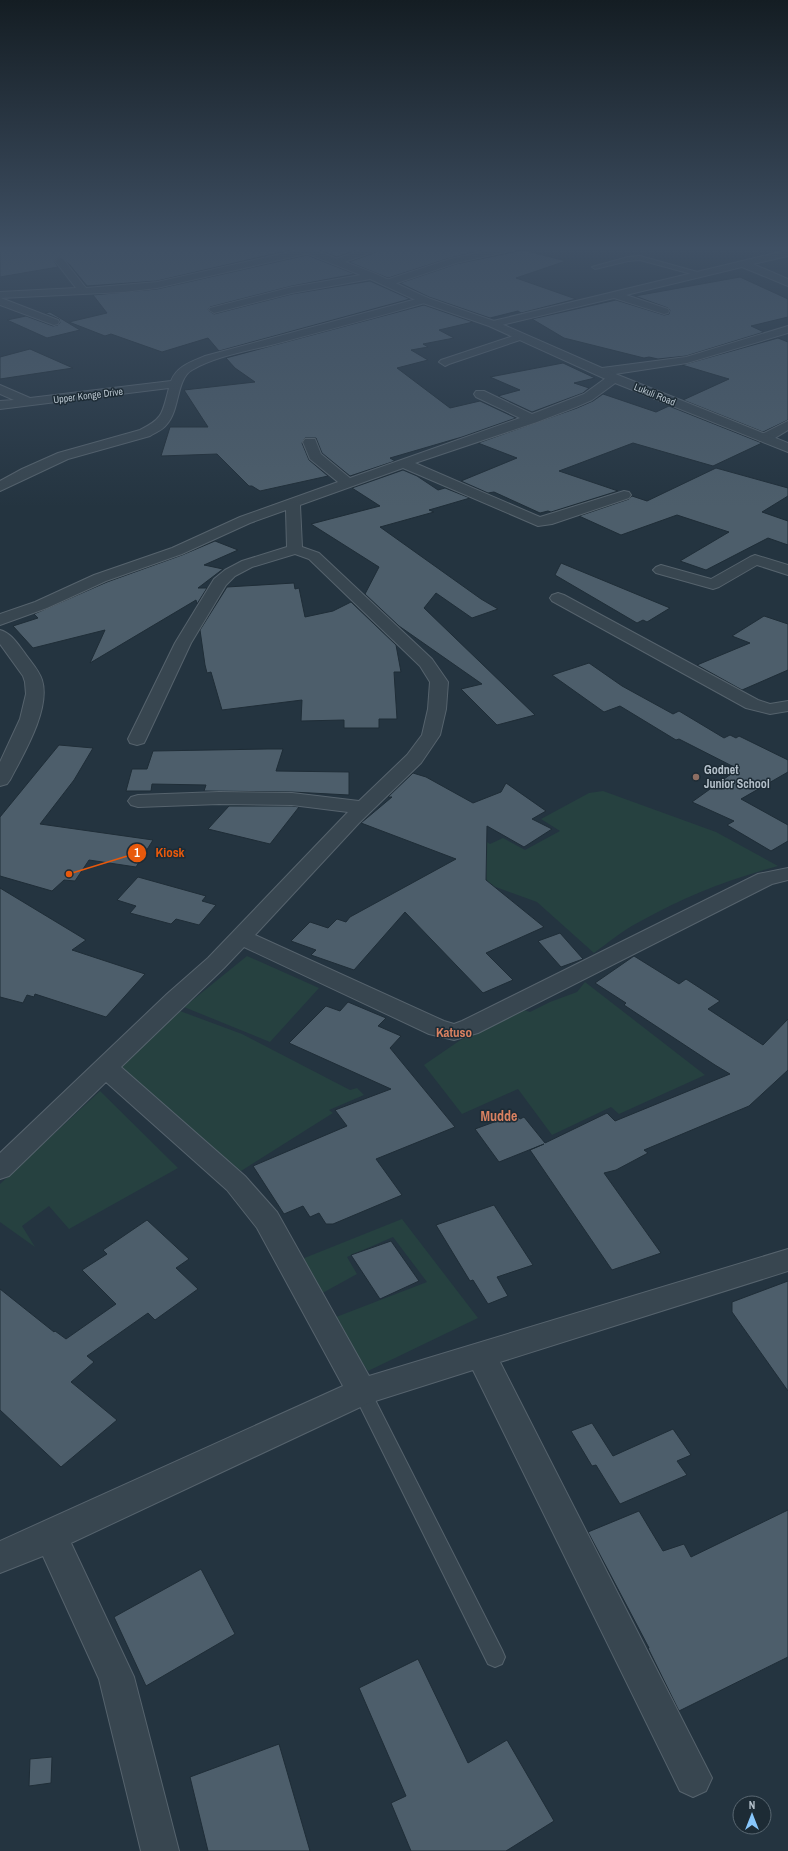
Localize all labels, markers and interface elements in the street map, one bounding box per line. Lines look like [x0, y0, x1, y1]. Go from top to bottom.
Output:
street label: Lukuli Road [632, 380, 678, 409]
street label: Upper Konge Drive [52, 385, 124, 406]
place label: Godnet Junior School [704, 762, 770, 792]
marker: Godnet Junior School [691, 772, 701, 782]
callout: Kiosk [127, 840, 192, 865]
text: Kiosk [155, 844, 185, 861]
text: 1 [134, 845, 140, 861]
district label: Katuso [436, 1024, 472, 1041]
district label: Mudde [481, 1107, 518, 1125]
north arrow [732, 1795, 772, 1835]
text: N [749, 1798, 755, 1812]

